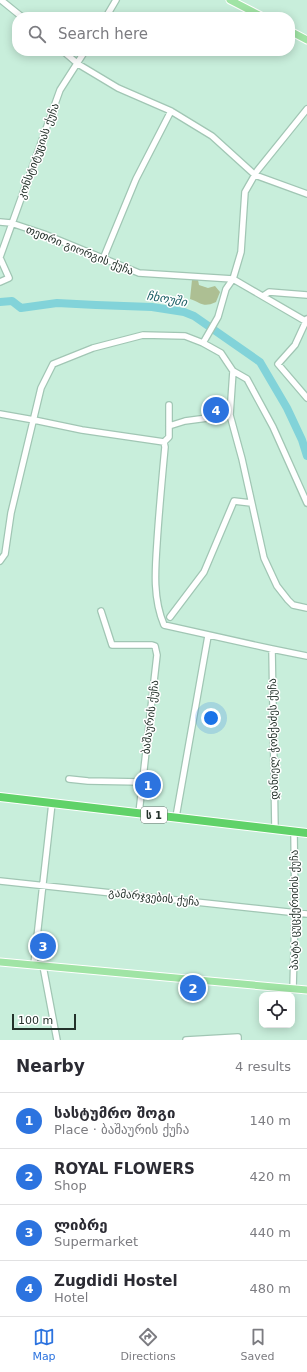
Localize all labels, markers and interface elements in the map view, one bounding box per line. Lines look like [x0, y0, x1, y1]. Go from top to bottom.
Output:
search box [12, 12, 295, 56]
icon: search [26, 23, 48, 45]
text: Search here [58, 25, 148, 43]
street label: კონსტიტუციას ქუჩა [15, 101, 62, 201]
street label: თეთრი გიორგის ქუჩა [24, 223, 136, 278]
water label: ჩხოუში [146, 289, 189, 310]
pin: 4 [203, 395, 229, 425]
street label: დანიელ ჭონქაძეს ქუჩა [266, 678, 281, 800]
street label: ბაშაურის ქუჩა [139, 679, 162, 755]
your location [201, 708, 221, 728]
pin: 1 [135, 770, 161, 800]
road number: ს 1 [141, 807, 167, 823]
street label: პაატა ცუცქერიძის ქუჩა [288, 849, 301, 970]
street label: გამარჯვების ქუჩა [108, 886, 201, 909]
pin: 3 [30, 931, 56, 961]
pin: 2 [180, 973, 206, 1003]
map controls [259, 992, 295, 1028]
button: locate [259, 992, 295, 1028]
scale bar [12, 1012, 76, 1031]
text: 100 m [18, 1014, 53, 1027]
text: Nearby [16, 1056, 85, 1076]
text: 4 results [235, 1059, 291, 1074]
text: სასტუმრო შოგი [54, 1104, 175, 1122]
text: 1 [24, 1113, 34, 1128]
text: 140 m [249, 1113, 291, 1128]
text: Place · ბაშაურის ქუჩა [54, 1122, 189, 1137]
text: ROYAL FLOWERS [54, 1160, 195, 1178]
text: 2 [24, 1169, 34, 1184]
text: 420 m [249, 1169, 291, 1184]
text: Shop [54, 1178, 87, 1193]
text: ლიბრე [54, 1216, 108, 1234]
text: 3 [24, 1225, 34, 1240]
text: 440 m [249, 1225, 291, 1240]
text: Supermarket [54, 1234, 138, 1249]
text: Zugdidi Hostel [54, 1272, 178, 1290]
text: 4 [24, 1281, 34, 1296]
text: 480 m [249, 1281, 291, 1296]
text: Hotel [54, 1290, 88, 1305]
tab: Map [32, 1326, 56, 1363]
tab: Directions [120, 1326, 176, 1363]
tab: Saved [241, 1326, 275, 1363]

